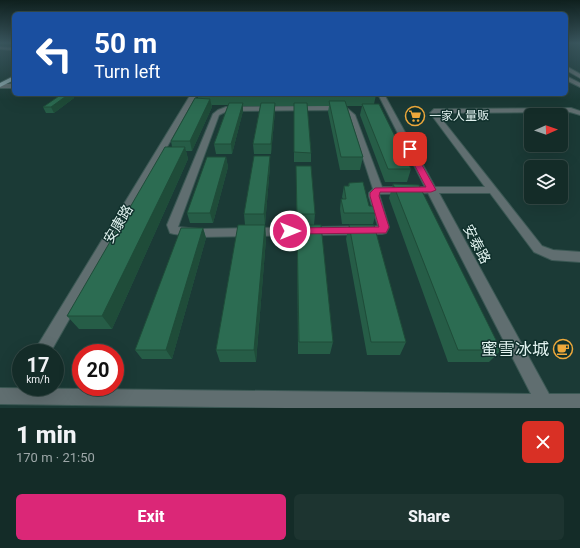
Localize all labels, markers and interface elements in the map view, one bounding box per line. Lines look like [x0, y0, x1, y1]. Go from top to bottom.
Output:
text: 50 m [94, 27, 157, 60]
icon: left [28, 28, 80, 80]
text: Turn left [94, 61, 160, 82]
supermarket icon: 一家人量贩 [404, 105, 426, 127]
north arrow [524, 108, 568, 152]
map controls [524, 108, 568, 204]
place label: 一家人量贩 [429, 109, 489, 123]
pin [393, 132, 427, 166]
icon: arrive [399, 138, 421, 160]
button: layers [524, 160, 568, 204]
street label: 安康路 [100, 202, 136, 246]
position arrow [269, 210, 311, 252]
street label: 安泰路 [460, 222, 494, 266]
cafe icon: 蜜雪冰城 [552, 338, 574, 360]
place label: 蜜雪冰城 [481, 339, 549, 359]
speed limit sign: 20 [72, 344, 124, 396]
text: 17 [27, 353, 49, 377]
text: km/h [26, 374, 50, 385]
text: 1 min [16, 421, 77, 449]
button: close [522, 421, 564, 463]
text: 170 m · 21:50 [16, 450, 95, 465]
button: Exit [16, 494, 286, 540]
button: Share [294, 494, 564, 540]

